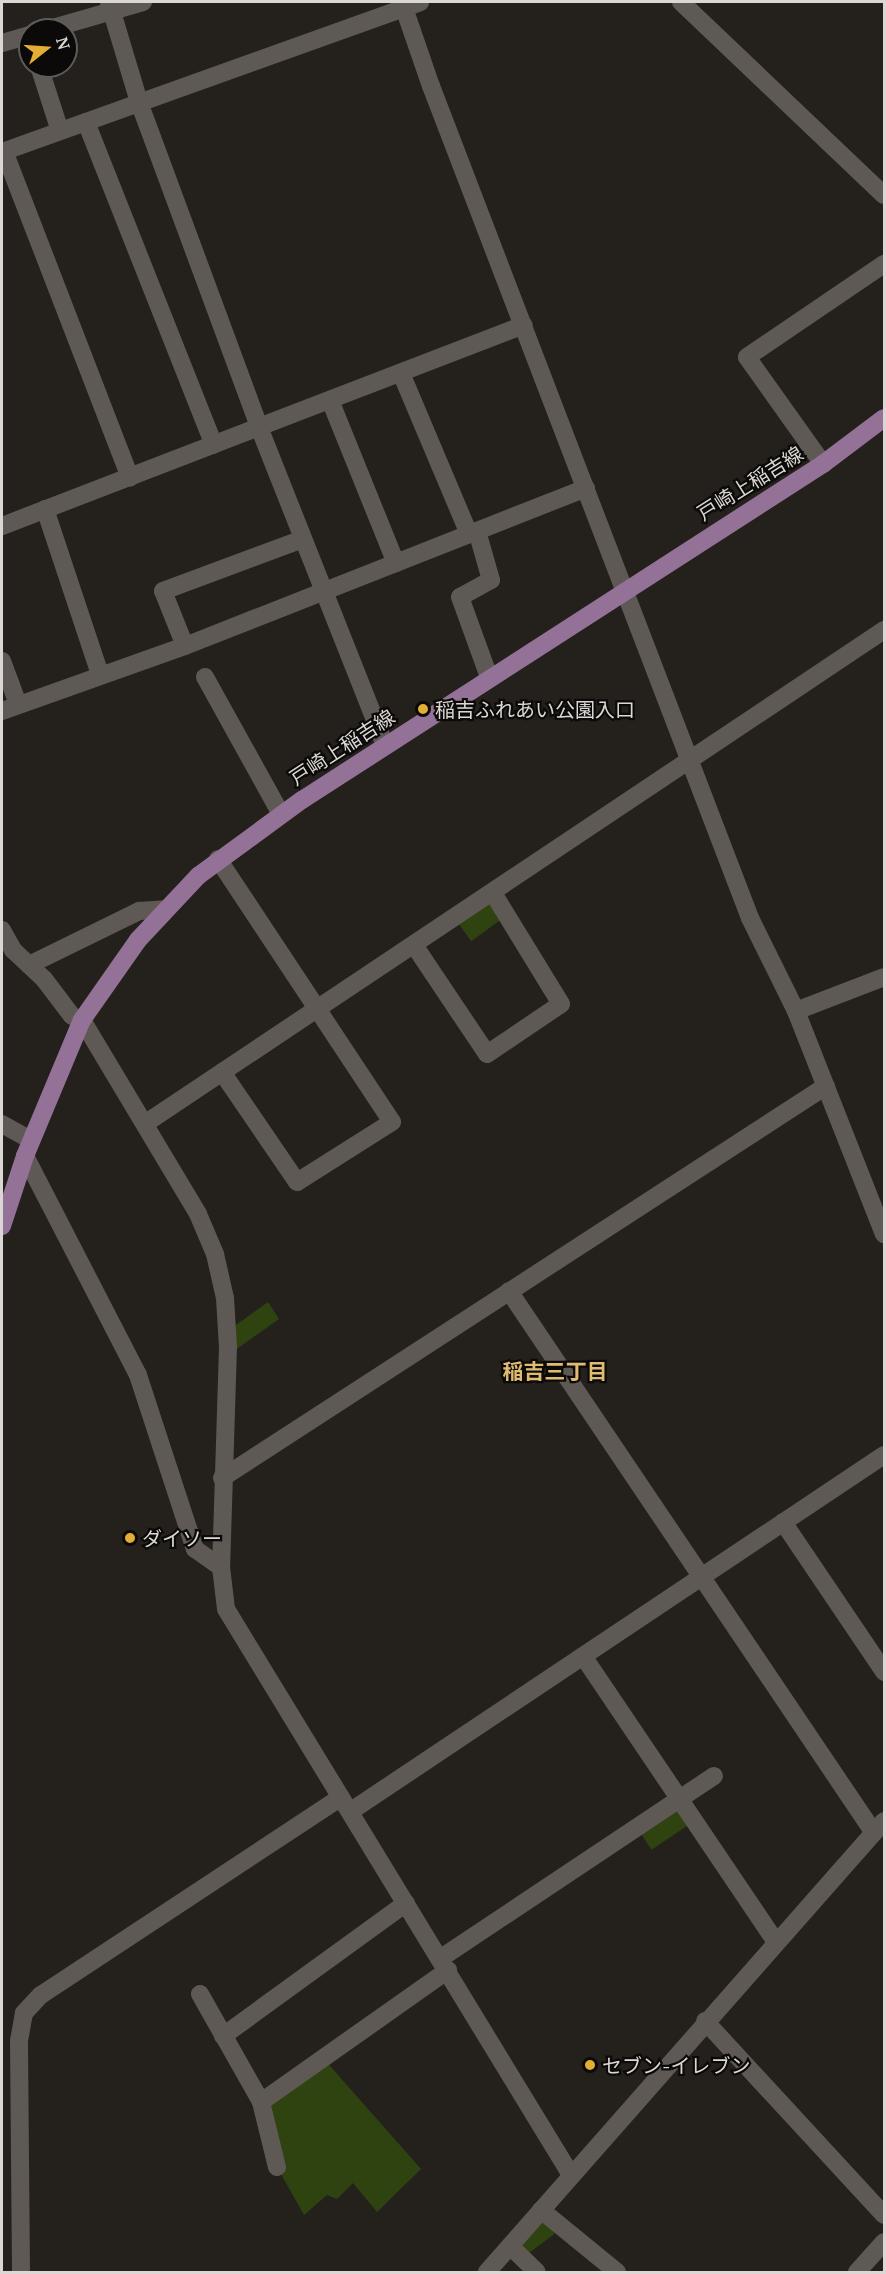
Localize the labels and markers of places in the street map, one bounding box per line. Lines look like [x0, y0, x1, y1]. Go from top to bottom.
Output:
place label: 稲吉ふれあい公園入口 [435, 697, 635, 721]
marker: 稲吉ふれあい公園入口 [416, 702, 430, 716]
place label: ダイソー [142, 1526, 222, 1550]
marker: ダイソー [123, 1531, 137, 1545]
place label: セブン-イレブン [602, 2053, 750, 2077]
marker: セブン-イレブン [583, 2058, 597, 2072]

